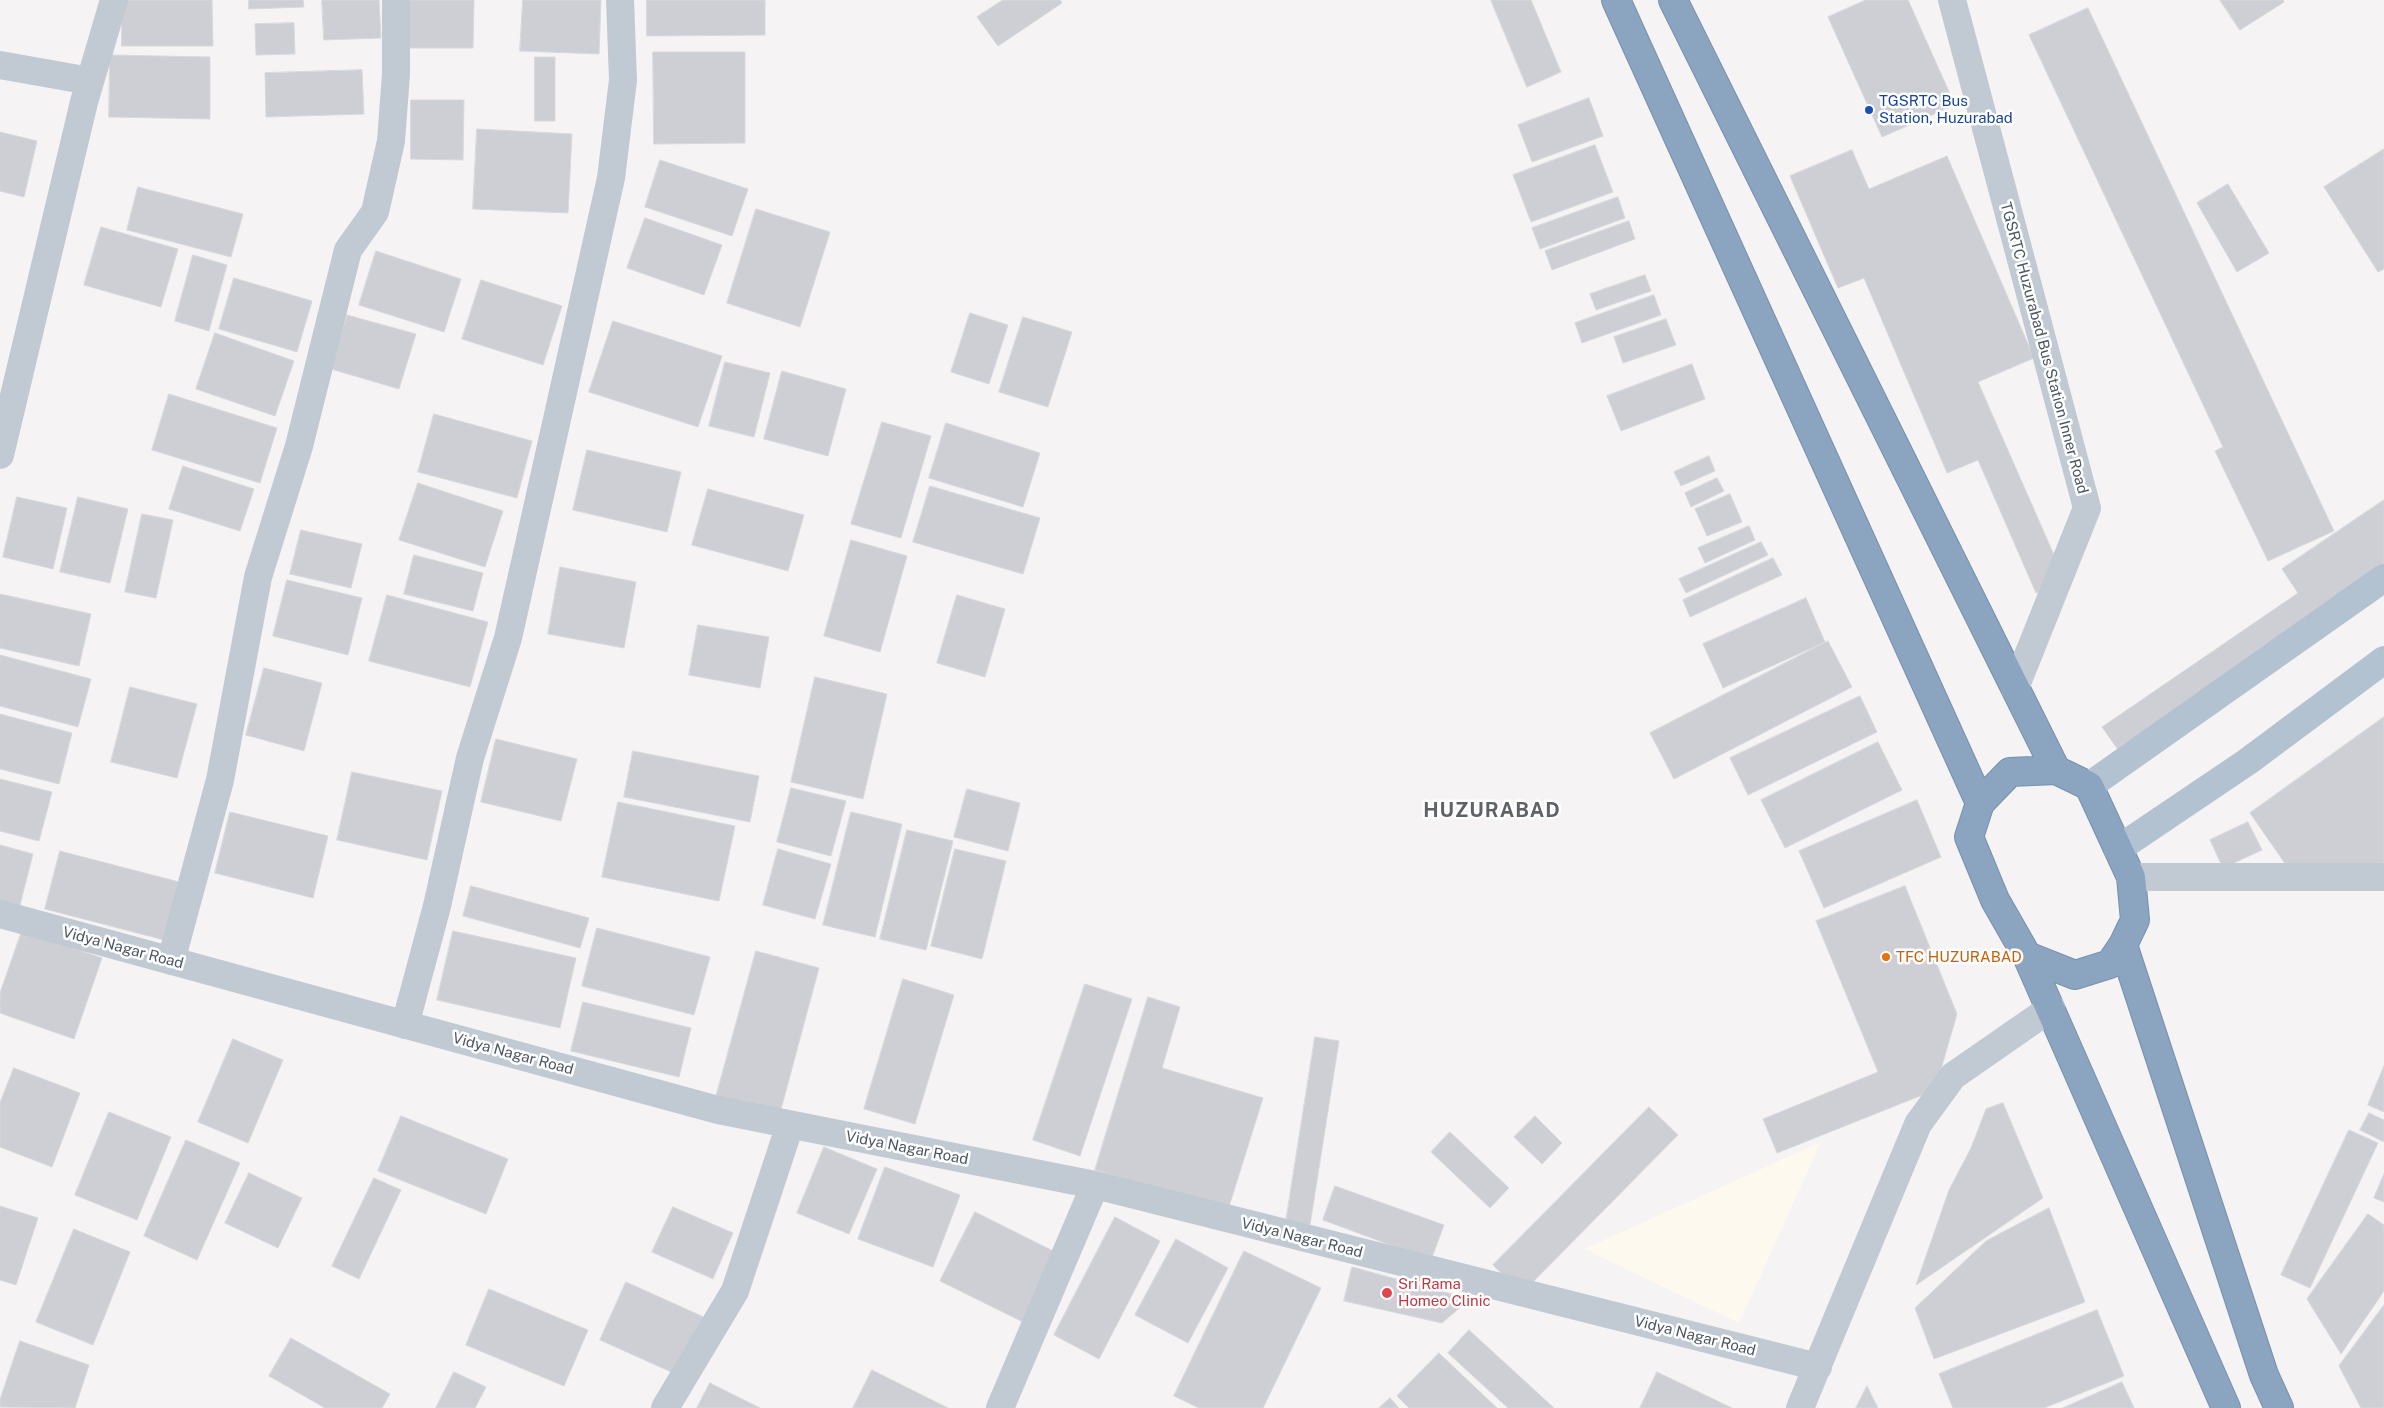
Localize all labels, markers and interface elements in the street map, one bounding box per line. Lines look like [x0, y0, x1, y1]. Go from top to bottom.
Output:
place label: TGSRTC Bus Station, Huzurabad [1879, 92, 2013, 127]
marker: TGSRTC Bus Station, Huzurabad [1863, 104, 1875, 116]
street label: TGSRTC Huzurabad Bus Station Inner Road [1996, 200, 2092, 496]
district label: HUZURABAD [1422, 799, 1562, 823]
street label: Vidya Nagar Road [61, 923, 185, 973]
place label: TFC HUZURABAD [1896, 948, 2022, 966]
marker: TFC HUZURABAD [1880, 951, 1892, 963]
street label: Vidya Nagar Road [451, 1029, 575, 1079]
street label: Vidya Nagar Road [844, 1127, 970, 1169]
street label: Vidya Nagar Road [1239, 1214, 1365, 1262]
place label: Sri Rama Homeo Clinic [1398, 1275, 1491, 1310]
marker: Sri Rama Homeo Clinic [1380, 1286, 1394, 1300]
street label: Vidya Nagar Road [1632, 1312, 1758, 1360]

